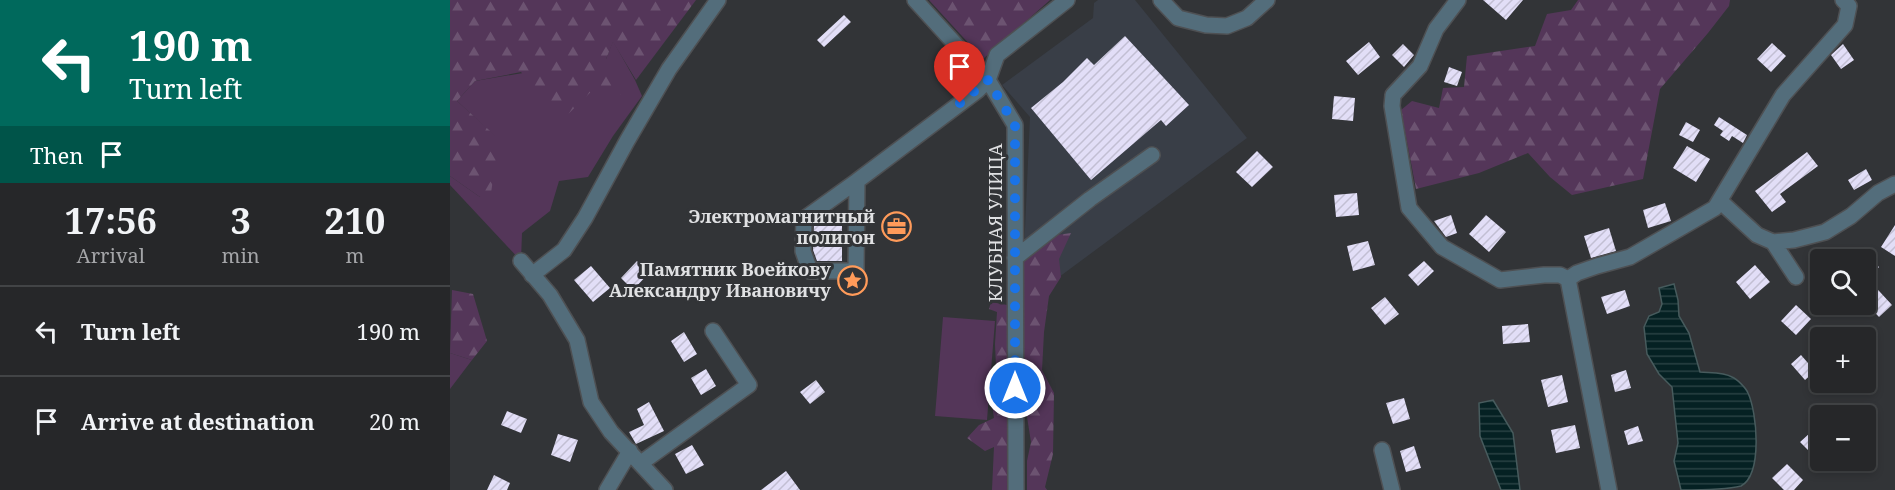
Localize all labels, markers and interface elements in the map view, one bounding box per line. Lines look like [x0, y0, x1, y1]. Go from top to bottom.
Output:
text: 190 m [129, 16, 253, 73]
icon: left [30, 24, 108, 102]
pin [934, 41, 985, 103]
icon: arrive [943, 50, 976, 83]
text: Turn left [129, 70, 242, 107]
icon: arrive [95, 138, 128, 171]
text: Then [30, 140, 83, 170]
street label: КЛУБНАЯ УЛИЦА [983, 143, 1007, 302]
text: 17:56 [65, 196, 157, 245]
text: 3 [230, 196, 251, 245]
text: 210 [324, 196, 385, 245]
place label: Электромагнитный полигон [689, 204, 875, 249]
office icon: Электромагнитный полигон [880, 211, 912, 243]
text: Arrival [77, 242, 145, 269]
text: min [222, 242, 260, 269]
text: m [345, 242, 364, 269]
map controls [1810, 249, 1876, 471]
button: search [1810, 249, 1876, 315]
place label: Памятник Воейкову Александру Ивановичу [609, 257, 831, 302]
place icon: Памятник Воейкову Александру Ивановичу [836, 264, 868, 296]
icon: left [30, 315, 63, 348]
text: Turn left [81, 316, 180, 346]
text: 190 m [357, 316, 420, 346]
button: + [1810, 327, 1876, 393]
position arrow [983, 356, 1047, 420]
icon: arrive [30, 405, 63, 438]
button: − [1810, 405, 1876, 471]
text: Arrive at destination [81, 406, 315, 436]
text: 20 m [369, 406, 420, 436]

